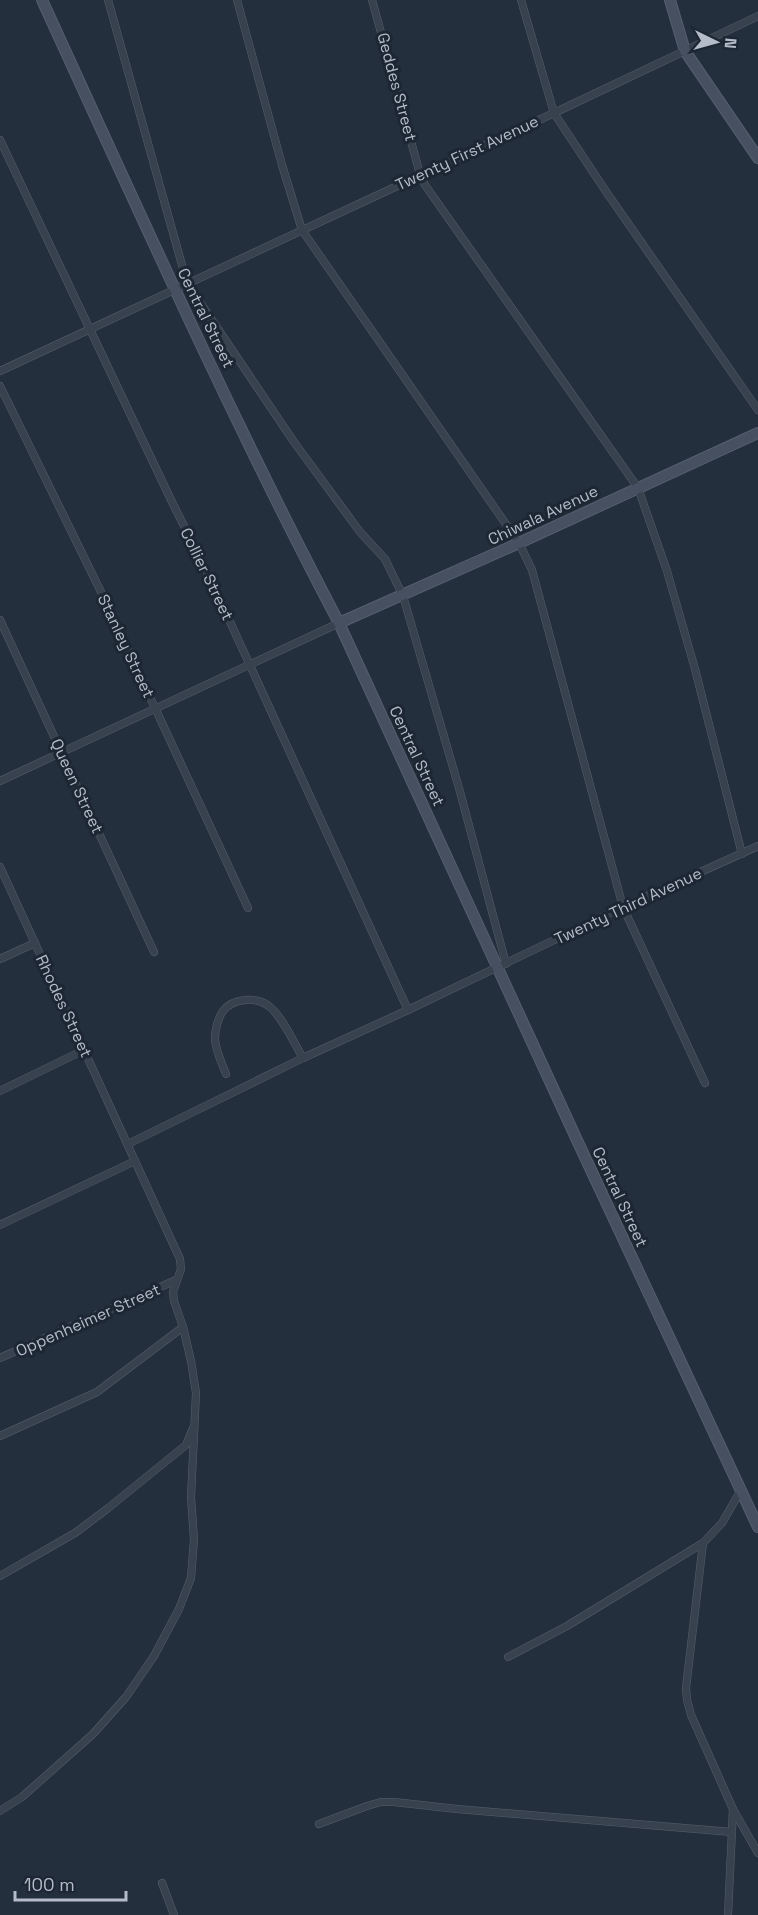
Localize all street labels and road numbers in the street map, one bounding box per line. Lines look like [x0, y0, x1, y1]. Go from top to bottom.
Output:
street label: Geddes Street [372, 30, 422, 144]
street label: Twenty First Avenue [392, 111, 542, 195]
street label: Central Street [173, 265, 239, 371]
street label: Chiwala Avenue [484, 480, 602, 550]
street label: Collier Street [176, 524, 238, 624]
street label: Stanley Street [93, 591, 159, 701]
street label: Central Street [385, 702, 449, 810]
street label: Queen Street [46, 735, 108, 837]
street label: Twenty Third Avenue [551, 863, 705, 949]
street label: Rhodes Street [31, 951, 97, 1061]
street label: Central Street [588, 1143, 652, 1251]
street label: Oppenheimer Street [12, 1279, 164, 1361]

